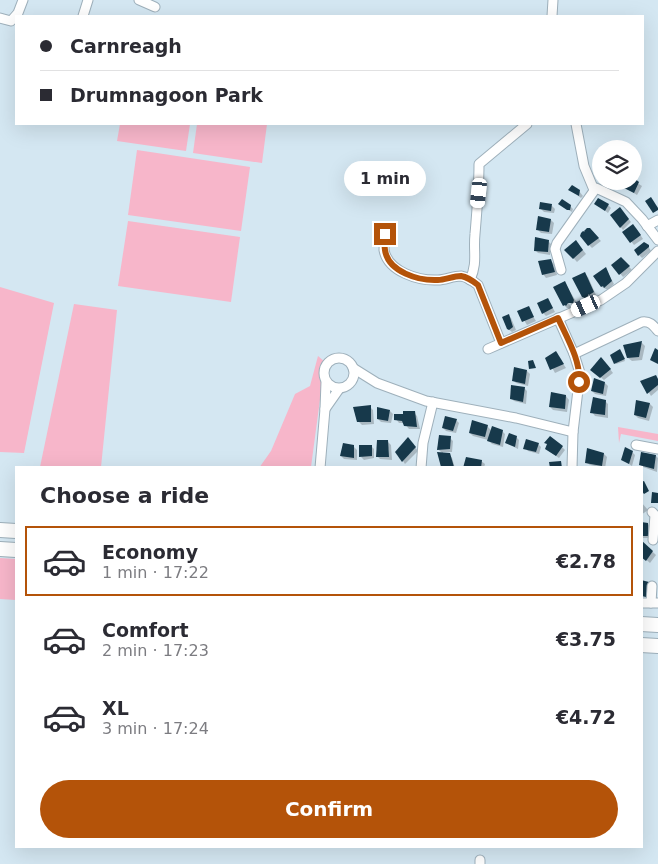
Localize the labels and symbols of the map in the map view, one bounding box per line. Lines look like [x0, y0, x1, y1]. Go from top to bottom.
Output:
callout: 1 min [344, 162, 426, 196]
car [469, 177, 488, 209]
route end [374, 223, 396, 245]
car [569, 293, 602, 319]
route start [568, 371, 590, 393]

